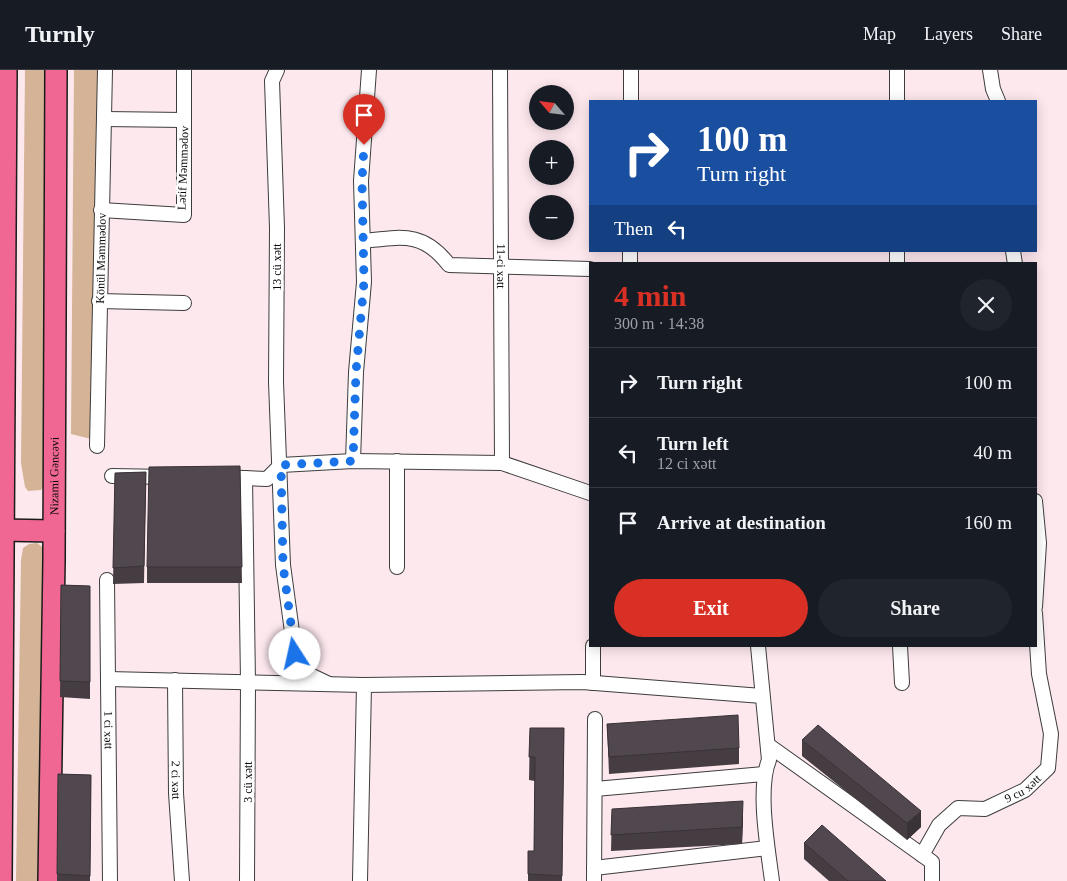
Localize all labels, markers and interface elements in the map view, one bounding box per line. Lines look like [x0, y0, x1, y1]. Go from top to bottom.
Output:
text: Turnly [25, 21, 95, 47]
text: Map [863, 24, 896, 44]
text: Layers [924, 24, 973, 44]
text: Share [1001, 24, 1042, 44]
north arrow [529, 85, 574, 130]
map controls [529, 85, 574, 240]
pin [343, 94, 385, 145]
icon: arrive [350, 101, 378, 129]
icon: right [614, 120, 679, 185]
text: 100 m [697, 120, 787, 159]
street label: Lətif Məmmədov [175, 126, 191, 210]
button: + [529, 140, 574, 185]
text: Turn right [697, 161, 786, 186]
button: − [529, 195, 574, 240]
street label: Könül Məmmədov [93, 212, 109, 304]
icon: left [663, 215, 691, 243]
text: Then [614, 218, 653, 239]
street label: 13 cü xətt [270, 243, 284, 291]
street label: 11-ci xətt [494, 243, 508, 289]
text: 4 min [614, 279, 687, 312]
button: close [960, 279, 1012, 331]
text: 300 m · 14:38 [614, 315, 704, 332]
icon: right [614, 369, 642, 397]
text: Turn right [657, 372, 742, 393]
text: 100 m [964, 372, 1012, 393]
text: Turn left [657, 433, 729, 454]
street label: Nizami Gəncəvi [47, 436, 62, 515]
icon: left [614, 439, 642, 467]
text: 40 m [973, 442, 1012, 463]
text: 12 ci xətt [657, 455, 717, 472]
icon: arrive [614, 509, 642, 537]
text: Arrive at destination [657, 512, 826, 533]
text: 160 m [964, 512, 1012, 533]
button: Exit [614, 579, 808, 637]
button: Share [818, 579, 1012, 637]
position arrow [268, 627, 320, 679]
street label: 1 ci xətt [101, 711, 116, 750]
street label: 2 ci xətt [169, 761, 183, 800]
street label: 3 cü xətt [241, 761, 255, 803]
street label: 9 cu xətt [1002, 771, 1044, 806]

